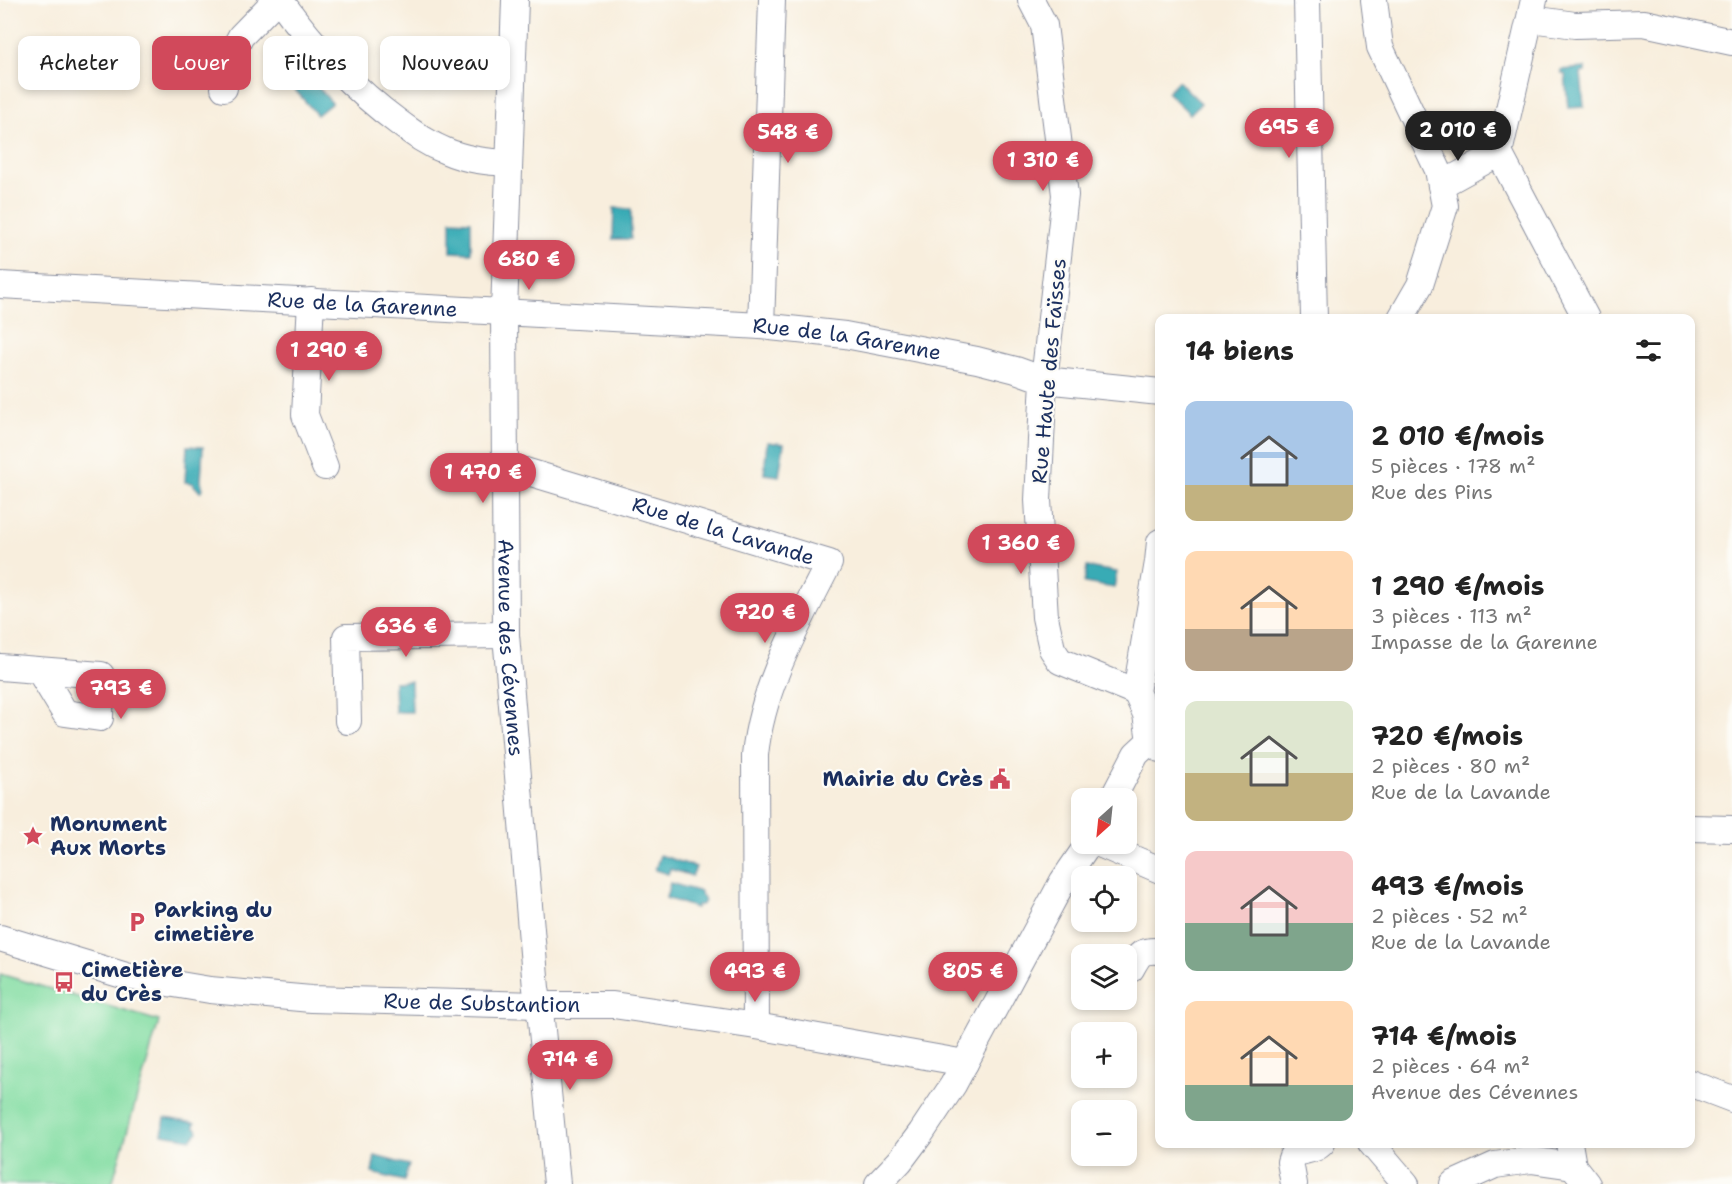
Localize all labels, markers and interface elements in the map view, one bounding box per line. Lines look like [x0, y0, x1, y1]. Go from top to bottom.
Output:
chip: Acheter [18, 36, 140, 90]
chip: Louer [152, 36, 251, 90]
chip: Filtres [263, 36, 368, 90]
chip: Nouveau [380, 36, 510, 90]
pin: 695 € [1247, 108, 1331, 159]
pin: 2 010 € [1403, 111, 1513, 162]
pin: 548 € [746, 113, 830, 164]
text: 695 € [1259, 114, 1319, 140]
text: 2 010 € [1419, 117, 1497, 143]
text: 548 € [757, 119, 819, 145]
pin: 1 310 € [988, 141, 1098, 192]
text: 1 310 € [1007, 147, 1079, 173]
pin: 680 € [487, 240, 571, 291]
text: 680 € [498, 246, 560, 272]
street label: Rue Haute des Faïsses [1025, 257, 1073, 485]
street label: Rue de la Garenne [267, 285, 458, 324]
street label: Rue de la Garenne [752, 312, 943, 367]
pin: 1 290 € [274, 331, 384, 382]
text: 14 biens [1185, 333, 1294, 368]
icon: filters [1632, 334, 1665, 367]
text: 1 290 € [290, 337, 368, 363]
text: 2 010 €/mois [1371, 418, 1544, 453]
icon: home [1233, 425, 1305, 497]
pin: 1 470 € [428, 453, 538, 504]
text: 5 pièces · 178 m² [1371, 453, 1535, 479]
text: 1 470 € [444, 459, 522, 485]
text: Rue des Pins [1371, 479, 1493, 505]
street label: Rue de la Lavande [629, 490, 818, 572]
pin: 1 360 € [966, 524, 1076, 575]
text: 1 360 € [982, 530, 1060, 556]
street label: Avenue des Cévennes [491, 539, 530, 757]
text: 1 290 €/mois [1371, 568, 1545, 603]
icon: home [1233, 575, 1305, 647]
pin: 720 € [723, 593, 807, 644]
text: 720 € [734, 599, 796, 625]
text: 3 pièces · 113 m² [1371, 603, 1532, 629]
pin: 636 € [364, 607, 448, 658]
text: 636 € [375, 613, 437, 639]
text: Impasse de la Garenne [1371, 629, 1598, 655]
pin: 793 € [79, 669, 163, 720]
text: 793 € [90, 675, 152, 701]
text: 720 €/mois [1371, 718, 1523, 753]
icon: home [1233, 725, 1305, 797]
text: 2 pièces · 80 m² [1371, 753, 1530, 779]
place label: Mairie du Crès [823, 765, 983, 793]
public building icon: Mairie du Crès [988, 767, 1012, 791]
text: Rue de la Lavande [1371, 779, 1551, 805]
north arrow [1071, 788, 1137, 854]
map controls [1071, 788, 1137, 1166]
place label: Monument Aux Morts [50, 810, 167, 862]
place icon: Monument Aux Morts [21, 824, 45, 848]
button: locate [1071, 866, 1137, 932]
text: 493 €/mois [1371, 868, 1524, 903]
icon: home [1233, 875, 1305, 947]
place label: Parking du cimetière [154, 896, 273, 948]
text: 2 pièces · 52 m² [1371, 903, 1528, 929]
parking icon: Parking du cimetière [125, 910, 149, 934]
text: Rue de la Lavande [1371, 929, 1551, 955]
button: layers [1071, 944, 1137, 1010]
pin: 493 € [713, 952, 797, 1003]
pin: 805 € [931, 952, 1015, 1003]
place label: Cimetière du Crès [81, 956, 184, 1008]
text: 493 € [724, 958, 786, 984]
text: 805 € [942, 958, 1004, 984]
bus stop icon: Cimetière du Crès [52, 970, 76, 994]
street label: Rue de Substantion [383, 987, 580, 1019]
text: 714 €/mois [1371, 1018, 1517, 1053]
button: + [1071, 1022, 1137, 1088]
icon: home [1233, 1025, 1305, 1097]
pin: 714 € [528, 1040, 612, 1091]
text: 714 € [542, 1046, 598, 1072]
text: 2 pièces · 64 m² [1371, 1053, 1530, 1079]
text: Avenue des Cévennes [1371, 1079, 1578, 1105]
button: − [1071, 1100, 1137, 1166]

